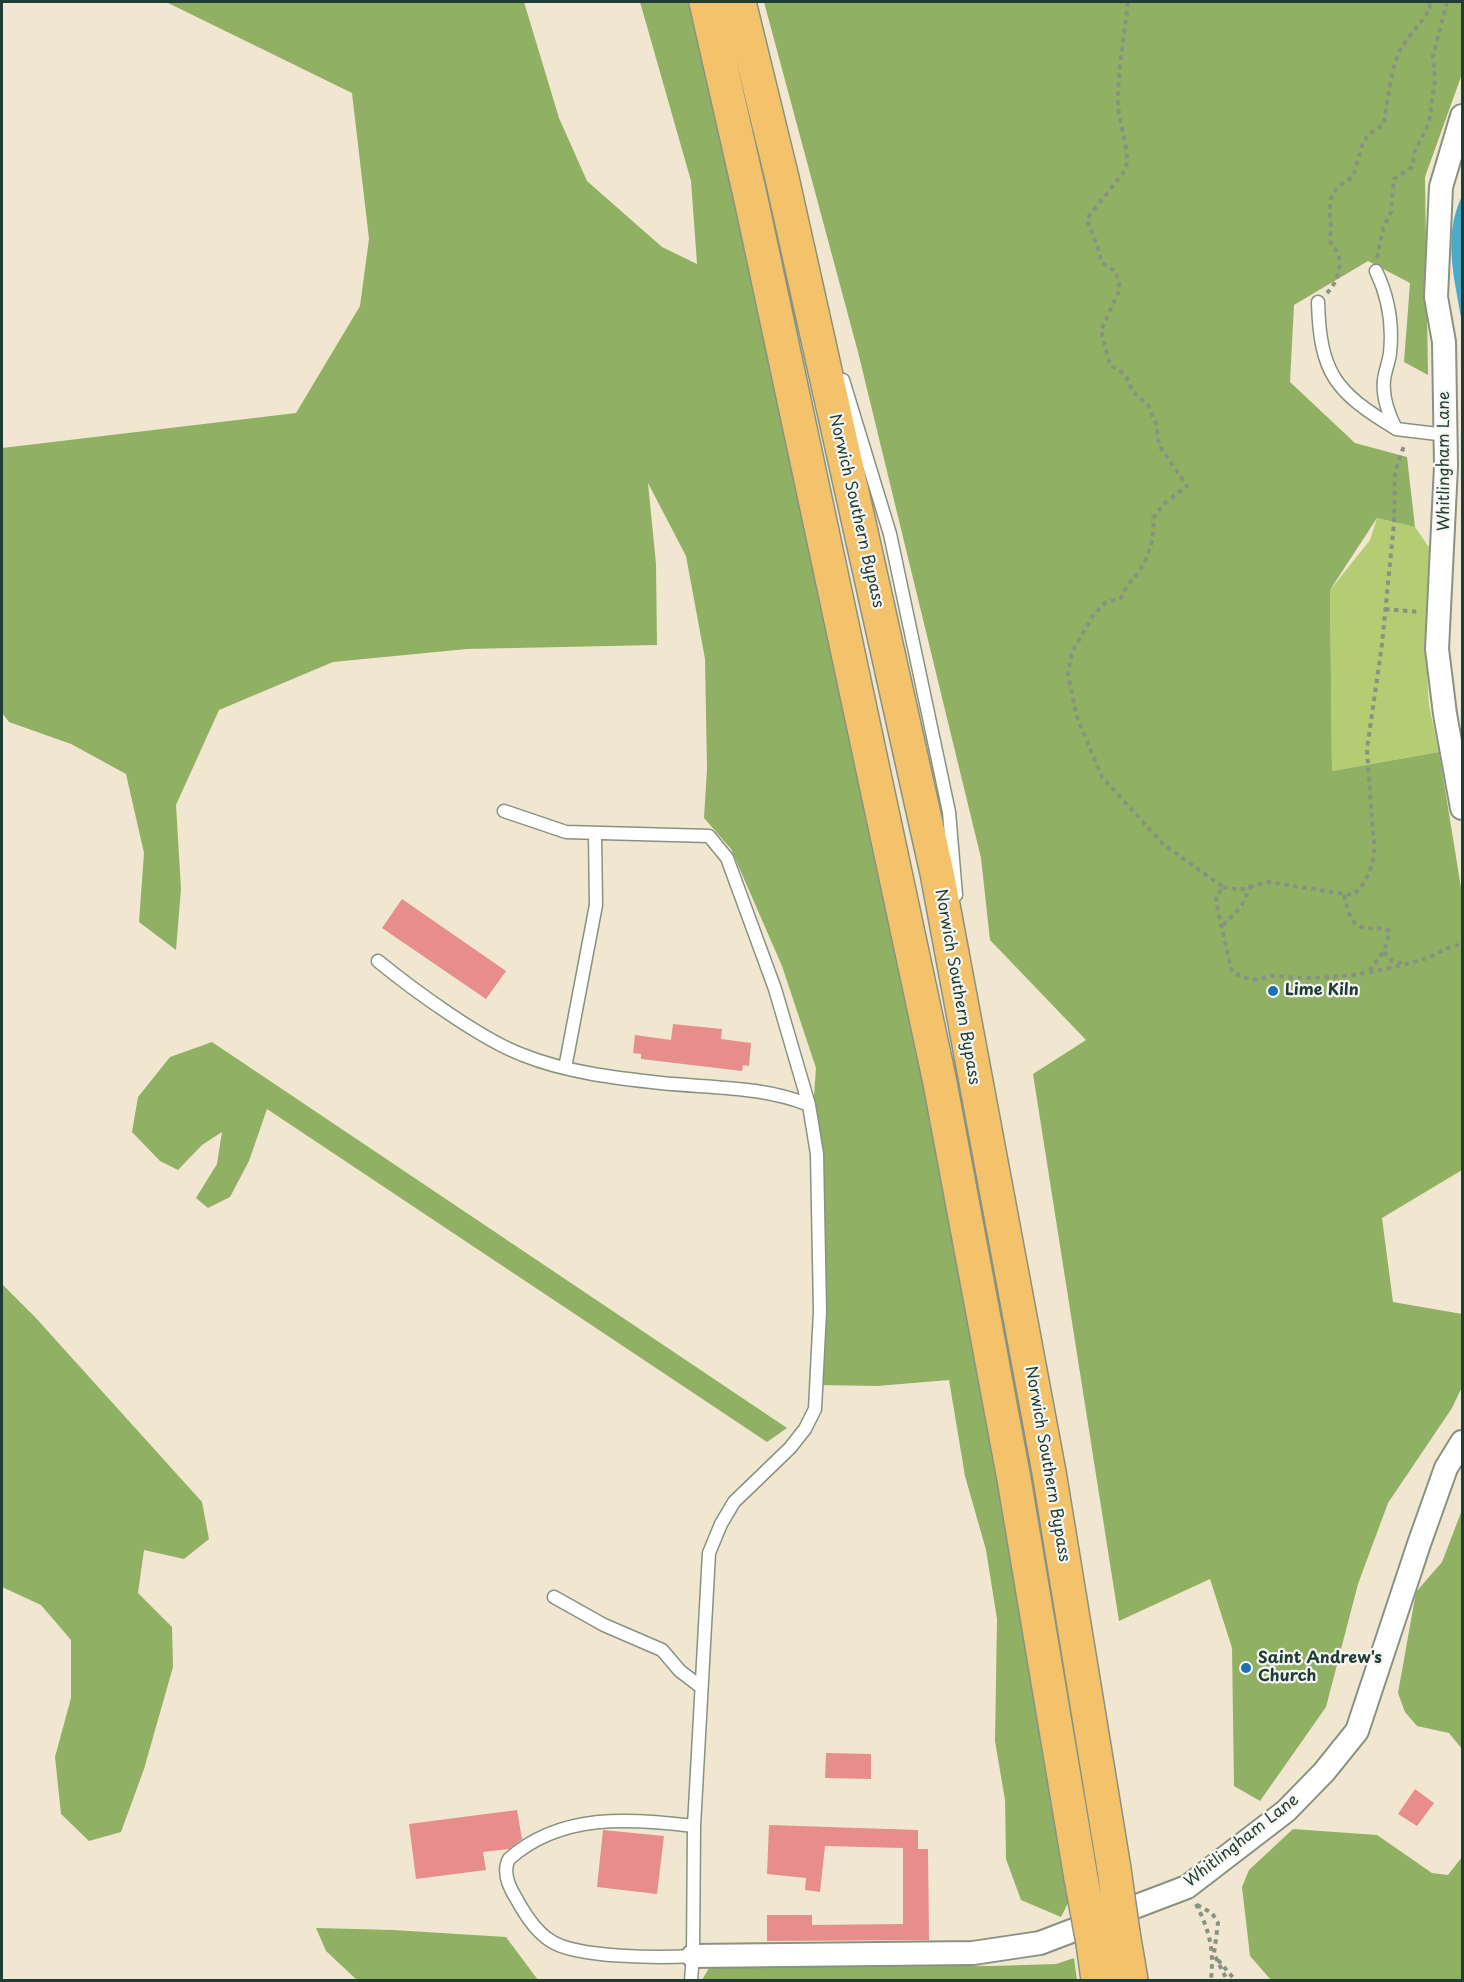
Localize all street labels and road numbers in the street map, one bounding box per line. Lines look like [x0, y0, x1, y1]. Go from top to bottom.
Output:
street label: Whitlingham Lane [1435, 391, 1455, 531]
street label: Norwich Southern Bypass [824, 412, 888, 610]
street label: Norwich Southern Bypass [930, 888, 984, 1086]
street label: Norwich Southern Bypass [1020, 1365, 1074, 1563]
street label: Whitlingham Lane [1181, 1790, 1303, 1892]

